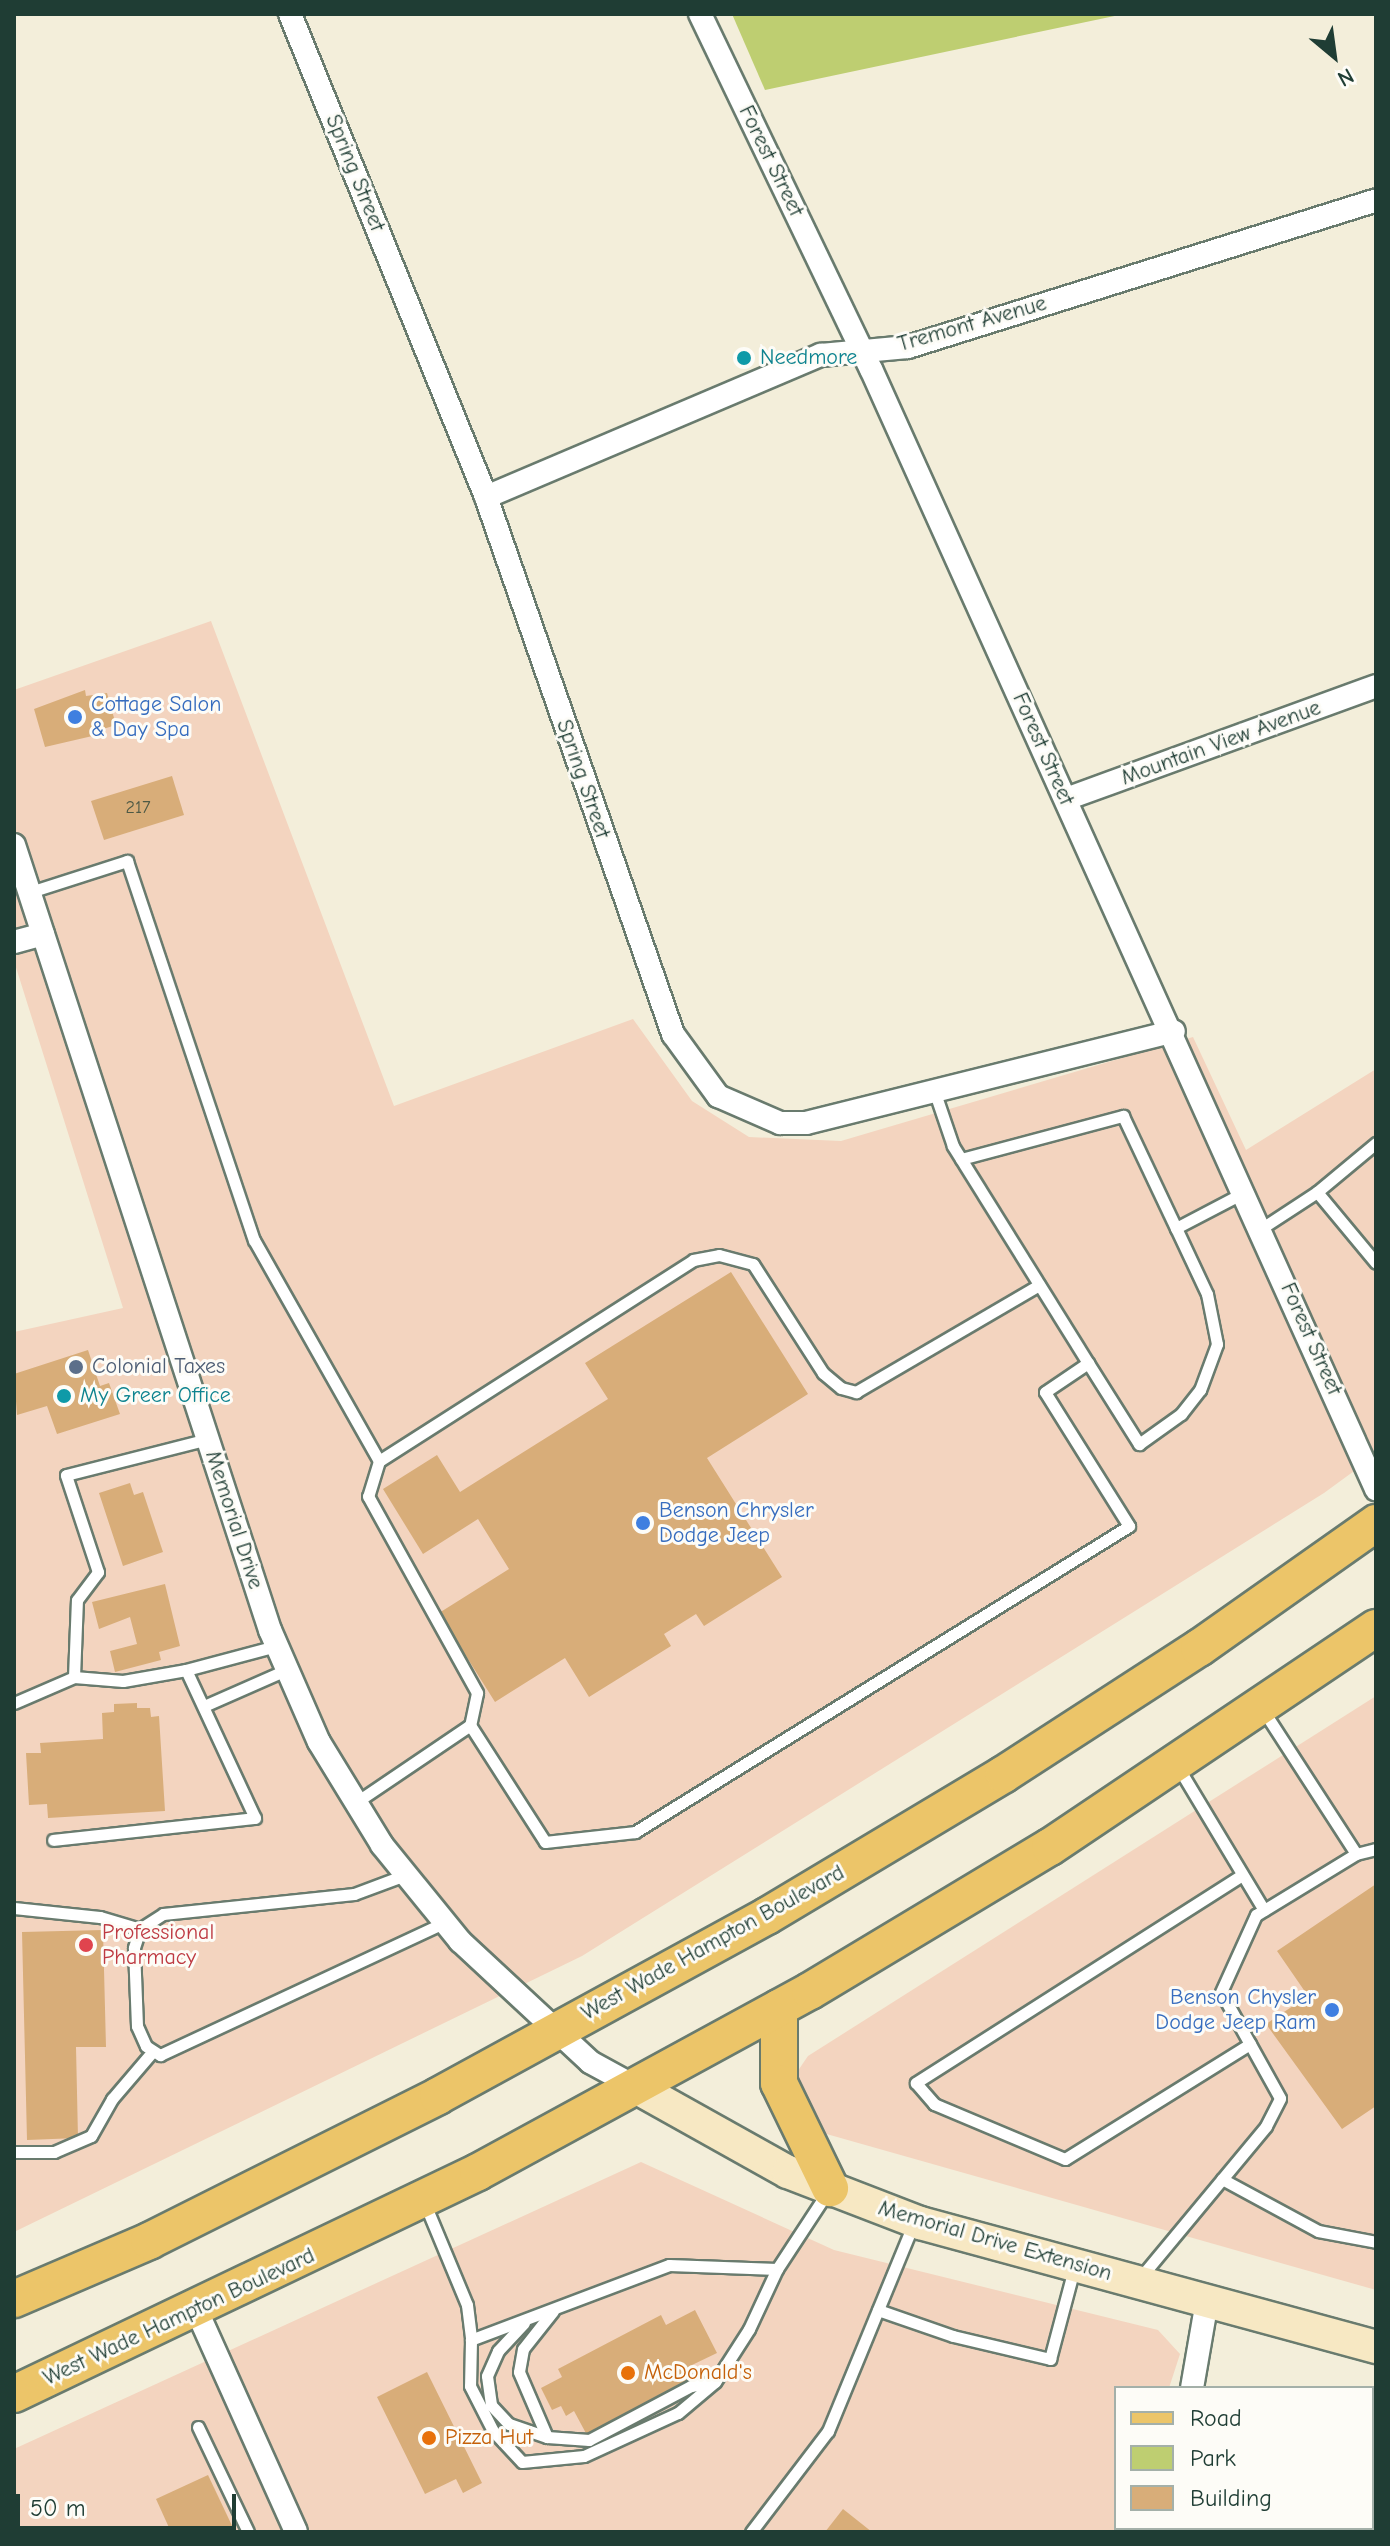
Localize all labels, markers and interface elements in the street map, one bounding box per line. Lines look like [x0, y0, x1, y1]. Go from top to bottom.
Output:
north arrow [1294, 16, 1374, 96]
text: N [1333, 62, 1358, 92]
street label: Forest Street [733, 101, 809, 221]
street label: Spring Street [320, 111, 390, 235]
street label: Tremont Avenue [895, 290, 1049, 358]
place label: Needmore [760, 345, 857, 371]
marker: Needmore [735, 349, 753, 367]
street label: Forest Street [1006, 689, 1080, 809]
place label: Cottage Salon & Day Spa [91, 691, 221, 742]
street label: Mountain View Avenue [1118, 695, 1324, 791]
marker: Cottage Salon & Day Spa [66, 708, 84, 726]
street label: Spring Street [550, 716, 616, 842]
house number: 217 [125, 797, 151, 819]
street label: Forest Street [1274, 1279, 1348, 1399]
place label: Colonial Taxes [92, 1354, 225, 1380]
marker: Colonial Taxes [67, 1358, 85, 1376]
place label: My Greer Office [80, 1383, 231, 1409]
marker: My Greer Office [55, 1387, 73, 1405]
street label: Memorial Drive [199, 1448, 269, 1592]
place label: Benson Chrysler Dodge Jeep [659, 1497, 814, 1548]
marker: Benson Chrysler Dodge Jeep [634, 1514, 652, 1532]
street label: West Wade Hampton Boulevard [577, 1860, 849, 2026]
place label: Professional Pharmacy [102, 1919, 214, 1970]
marker: Professional Pharmacy [77, 1936, 95, 1954]
place label: Benson Chysler Dodge Jeep Ram [1155, 1984, 1316, 2036]
marker: Benson Chysler Dodge Jeep Ram [1323, 2001, 1341, 2019]
street label: Memorial Drive Extension [875, 2195, 1115, 2287]
street label: West Wade Hampton Boulevard [39, 2242, 319, 2392]
place label: McDonald's [644, 2360, 752, 2386]
marker: McDonald's [619, 2364, 637, 2382]
legend [1114, 2386, 1374, 2530]
text: Road [1190, 2404, 1242, 2432]
place label: Pizza Hut [445, 2425, 533, 2451]
marker: Pizza Hut [420, 2429, 438, 2447]
text: Park [1190, 2444, 1236, 2472]
scale bar [20, 2478, 240, 2528]
text: Building [1190, 2484, 1272, 2512]
text: 50 m [30, 2494, 86, 2522]

